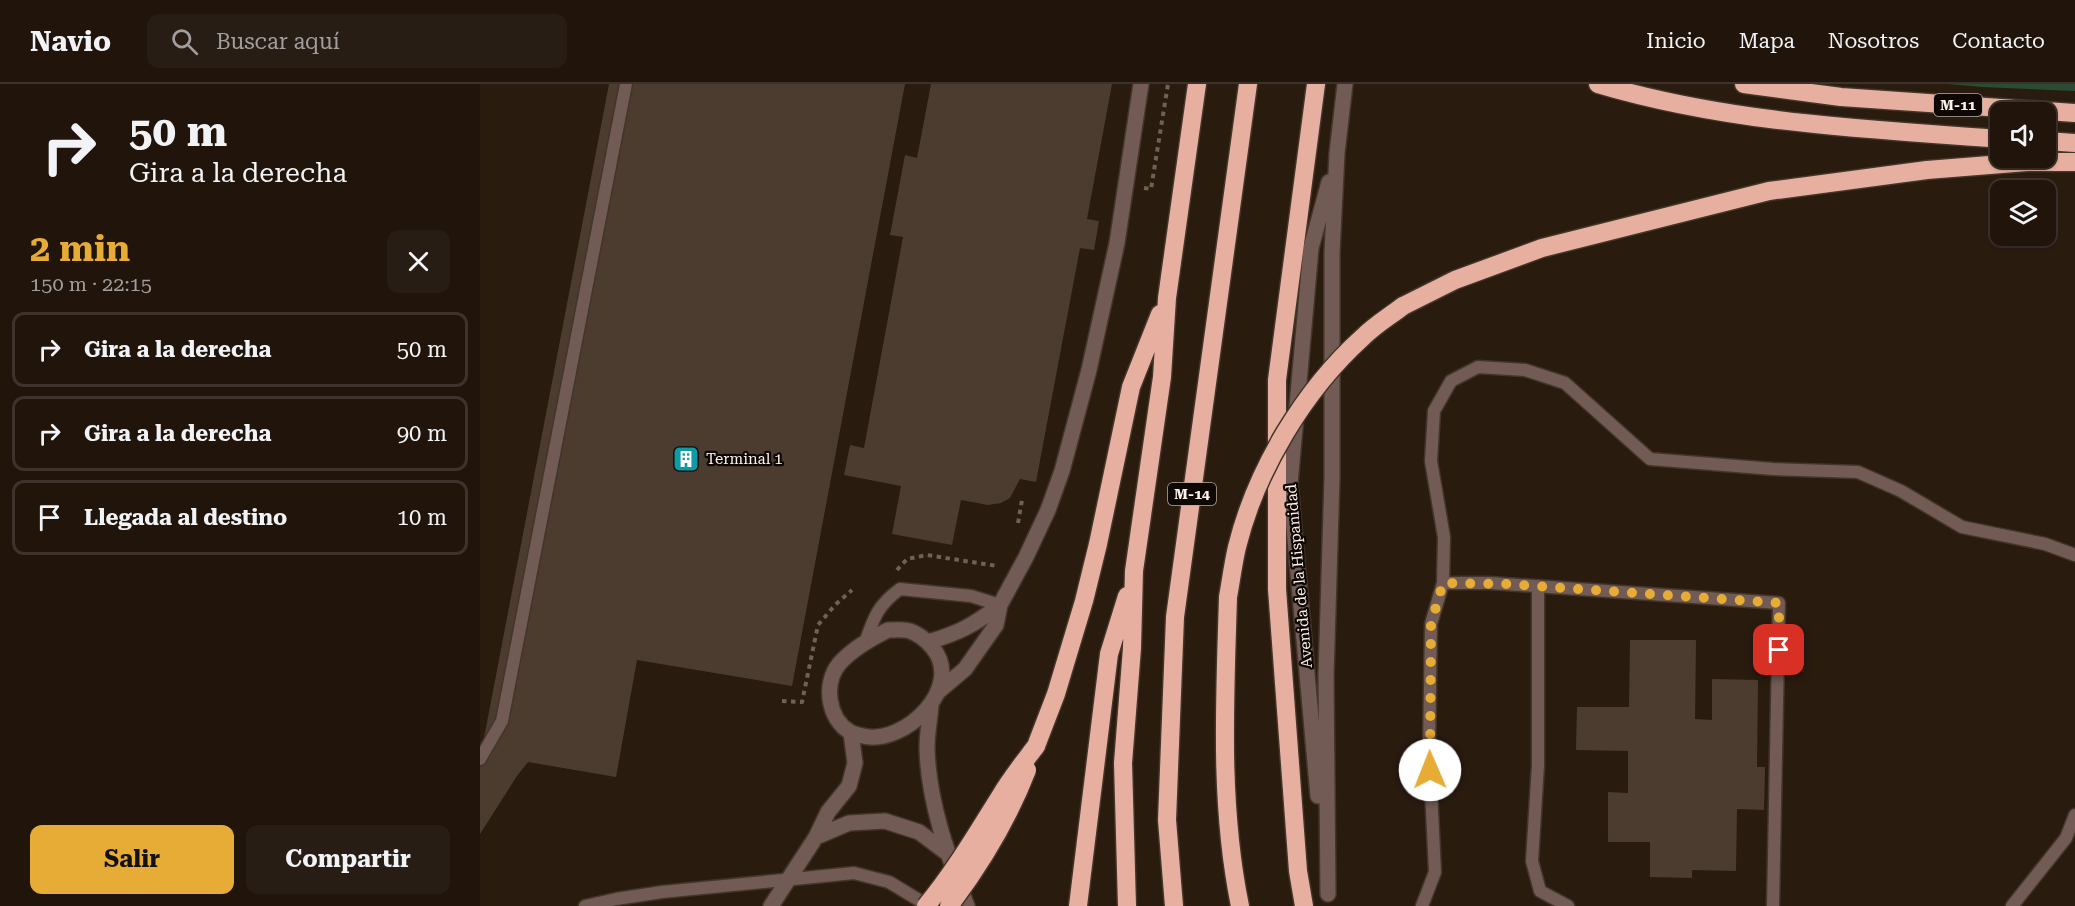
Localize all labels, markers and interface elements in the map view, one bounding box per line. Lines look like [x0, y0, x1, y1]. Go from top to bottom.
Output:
search box [147, 14, 567, 68]
text: Navio [30, 25, 111, 58]
icon: search [168, 25, 201, 58]
text: Buscar aquí [216, 29, 340, 54]
text: Inicio [1646, 29, 1706, 53]
text: Mapa [1739, 29, 1795, 53]
text: Nosotros [1828, 29, 1919, 53]
text: Contacto [1952, 29, 2045, 53]
road number: M-11 [1934, 94, 1982, 116]
map controls [1990, 102, 2056, 246]
button: sound [1990, 102, 2056, 168]
text: 50 m [129, 107, 227, 156]
icon: right [30, 108, 108, 186]
text: Gira a la derecha [129, 157, 347, 189]
button: layers [1990, 180, 2056, 246]
text: 2 min [30, 228, 130, 270]
button: close [387, 230, 450, 293]
text: 150 m · 22:15 [30, 272, 152, 296]
icon: right [33, 333, 66, 366]
text: Gira a la derecha [84, 337, 271, 362]
text: 50 m [397, 337, 447, 362]
icon: right [33, 417, 66, 450]
text: Gira a la derecha [84, 421, 271, 446]
text: 90 m [397, 421, 447, 446]
building icon: Terminal 1 [671, 444, 701, 474]
place label: Terminal 1 [706, 450, 783, 468]
road number: M-14 [1168, 483, 1216, 505]
street label: Avenida de la Hispanidad [1282, 483, 1316, 669]
icon: arrive [33, 501, 66, 534]
text: Llegada al destino [84, 505, 287, 530]
text: 10 m [397, 505, 447, 530]
pin [1753, 624, 1804, 675]
icon: arrive [1762, 633, 1795, 666]
position arrow [1398, 738, 1462, 802]
button: Salir [30, 825, 234, 894]
button: Compartir [246, 825, 450, 894]

